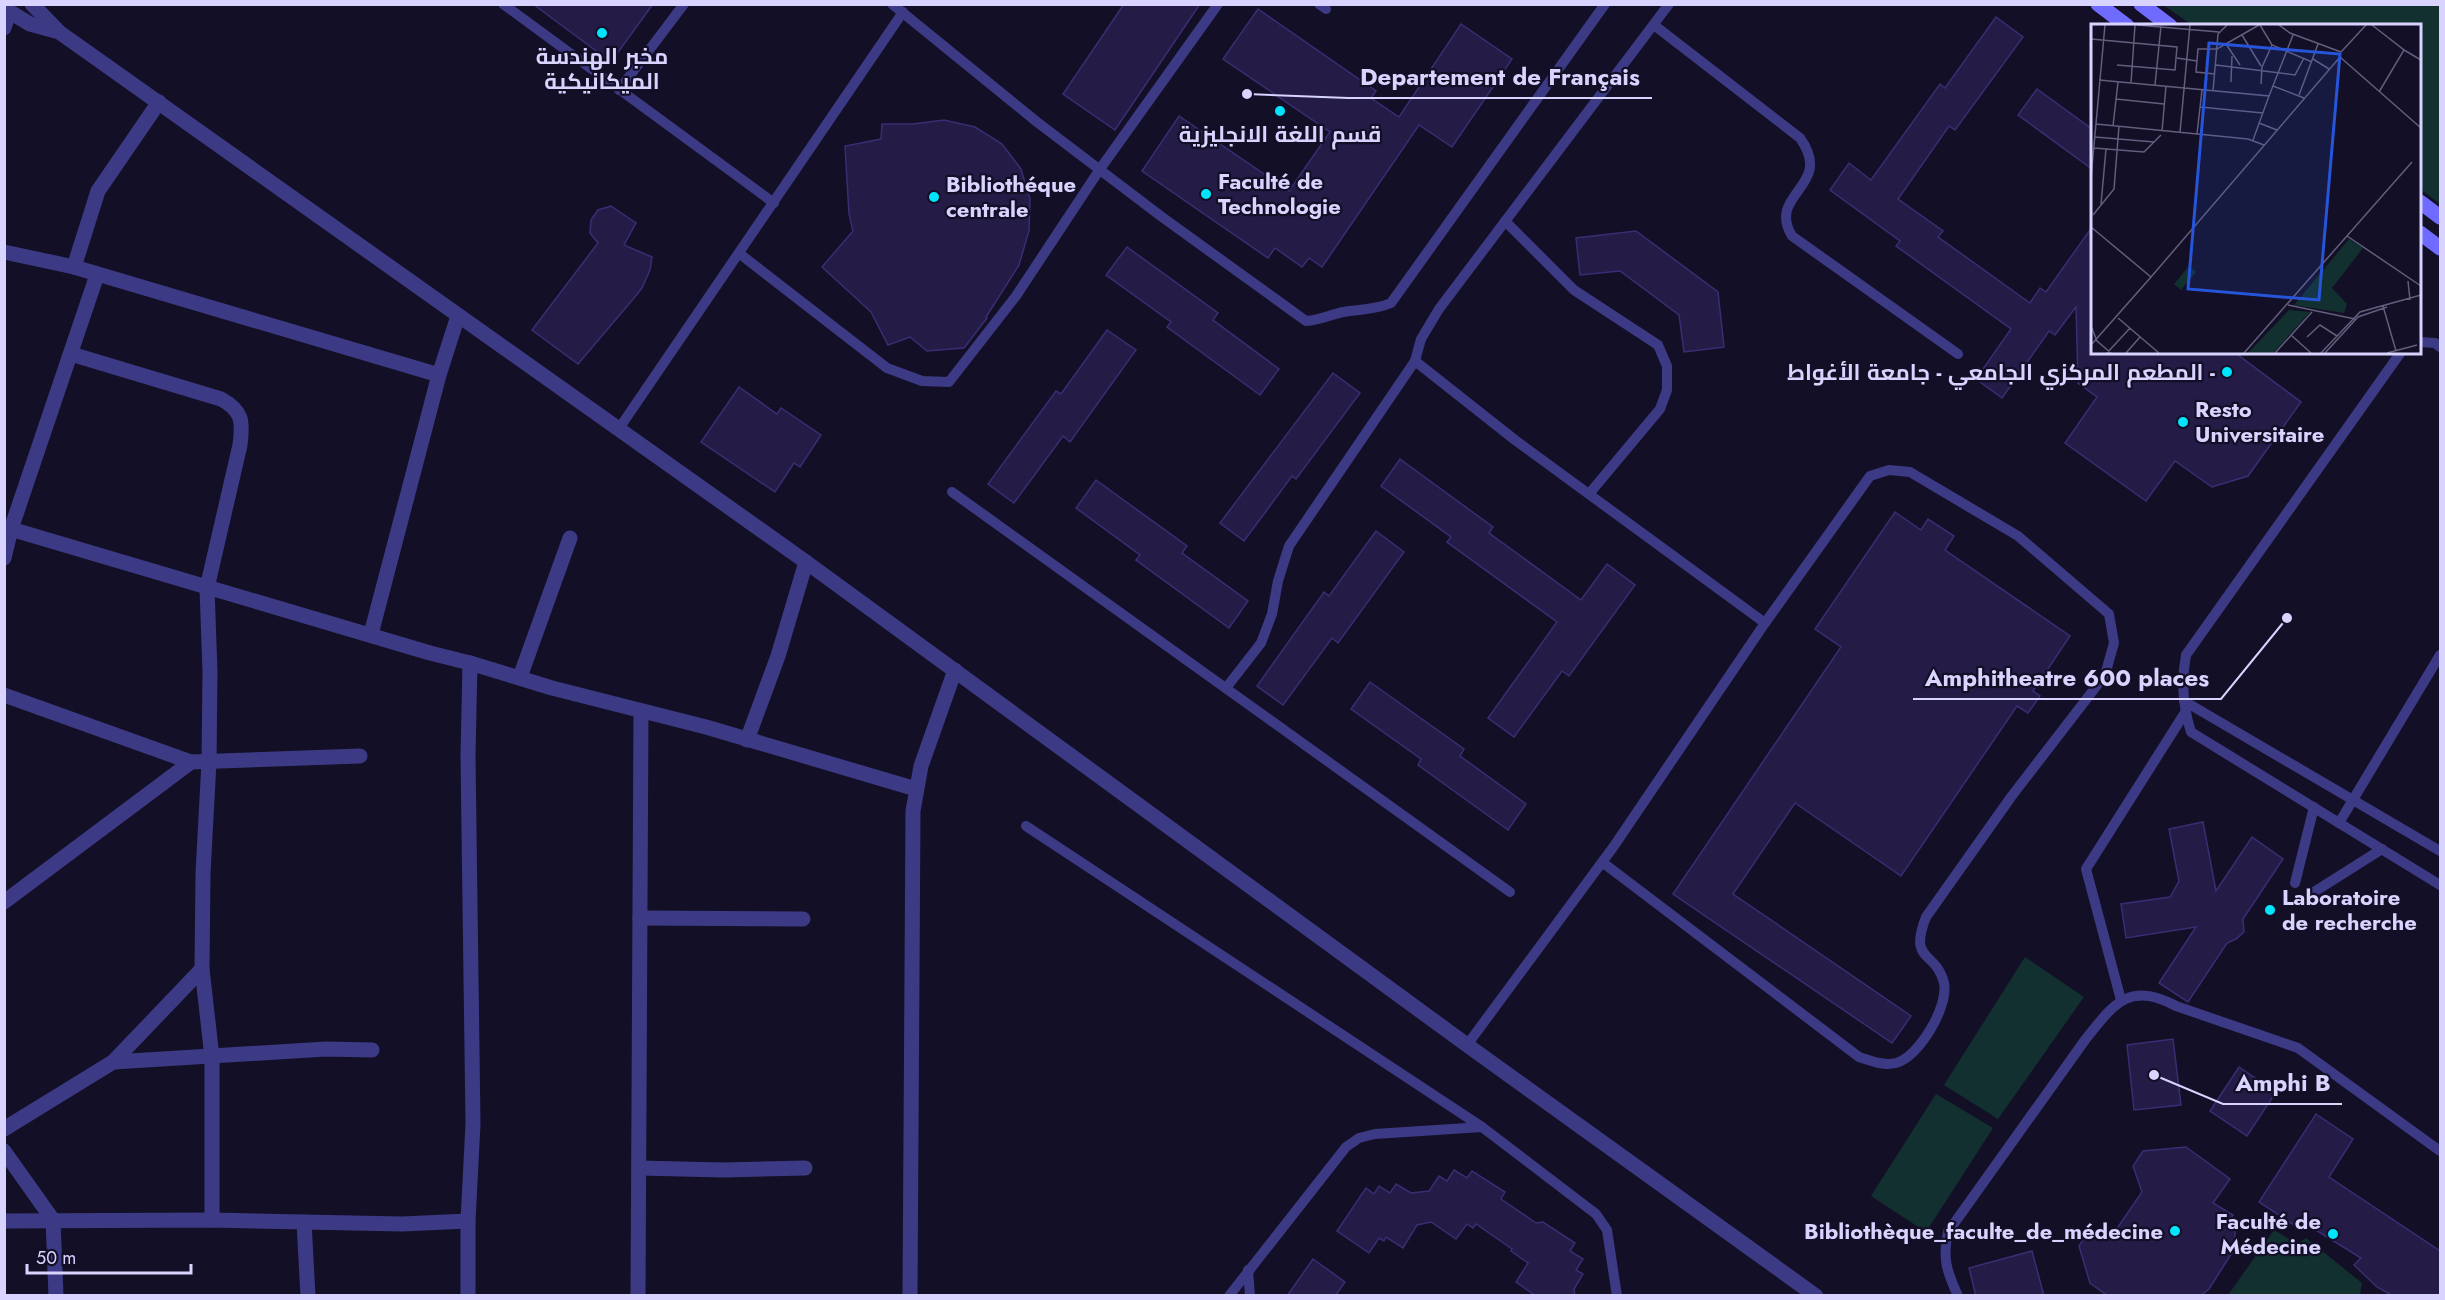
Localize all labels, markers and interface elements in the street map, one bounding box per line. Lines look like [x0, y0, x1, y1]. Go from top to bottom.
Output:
inset map [2091, 24, 2421, 354]
marker: مخبر الهندسة الميكانيكية [595, 26, 609, 40]
place label: مخبر الهندسة الميكانيكية [536, 40, 668, 97]
callout: Departement de Français [1348, 56, 1652, 98]
text: Departement de Français [1360, 59, 1640, 94]
marker: قسم اللغة الانجليزية [1273, 104, 1287, 118]
place label: قسم اللغة الانجليزية [1179, 118, 1381, 150]
place label: Faculté de Technologie [1218, 165, 1341, 222]
place label: Bibliothéque centrale [946, 168, 1076, 225]
marker: Faculté de Technologie [1199, 187, 1213, 201]
marker: Bibliothéque centrale [927, 190, 941, 204]
place label: المطعم المركزي الجامعي - جامعة الأغواط - [1787, 356, 2215, 390]
marker: المطعم المركزي الجامعي - جامعة الأغواط - [2220, 365, 2234, 379]
place label: Resto Universitaire [2195, 393, 2324, 450]
marker: Resto Universitaire [2176, 415, 2190, 429]
callout: Amphitheatre 600 places [1913, 657, 2221, 699]
text: Amphitheatre 600 places [1924, 660, 2209, 695]
place label: Laboratoire de recherche [2282, 881, 2417, 938]
marker: Laboratoire de recherche [2263, 903, 2277, 917]
callout: Amphi B [2223, 1062, 2342, 1104]
text: Amphi B [2234, 1065, 2331, 1100]
place label: Faculté de Médecine [2216, 1205, 2321, 1262]
place label: Bibliothèque_faculte_de_médecine [1804, 1215, 2163, 1247]
marker: Bibliothèque_faculte_de_médecine [2168, 1224, 2182, 1238]
marker: Faculté de Médecine [2326, 1227, 2340, 1241]
scale bar [27, 1237, 190, 1275]
text: 50 m [36, 1245, 76, 1271]

